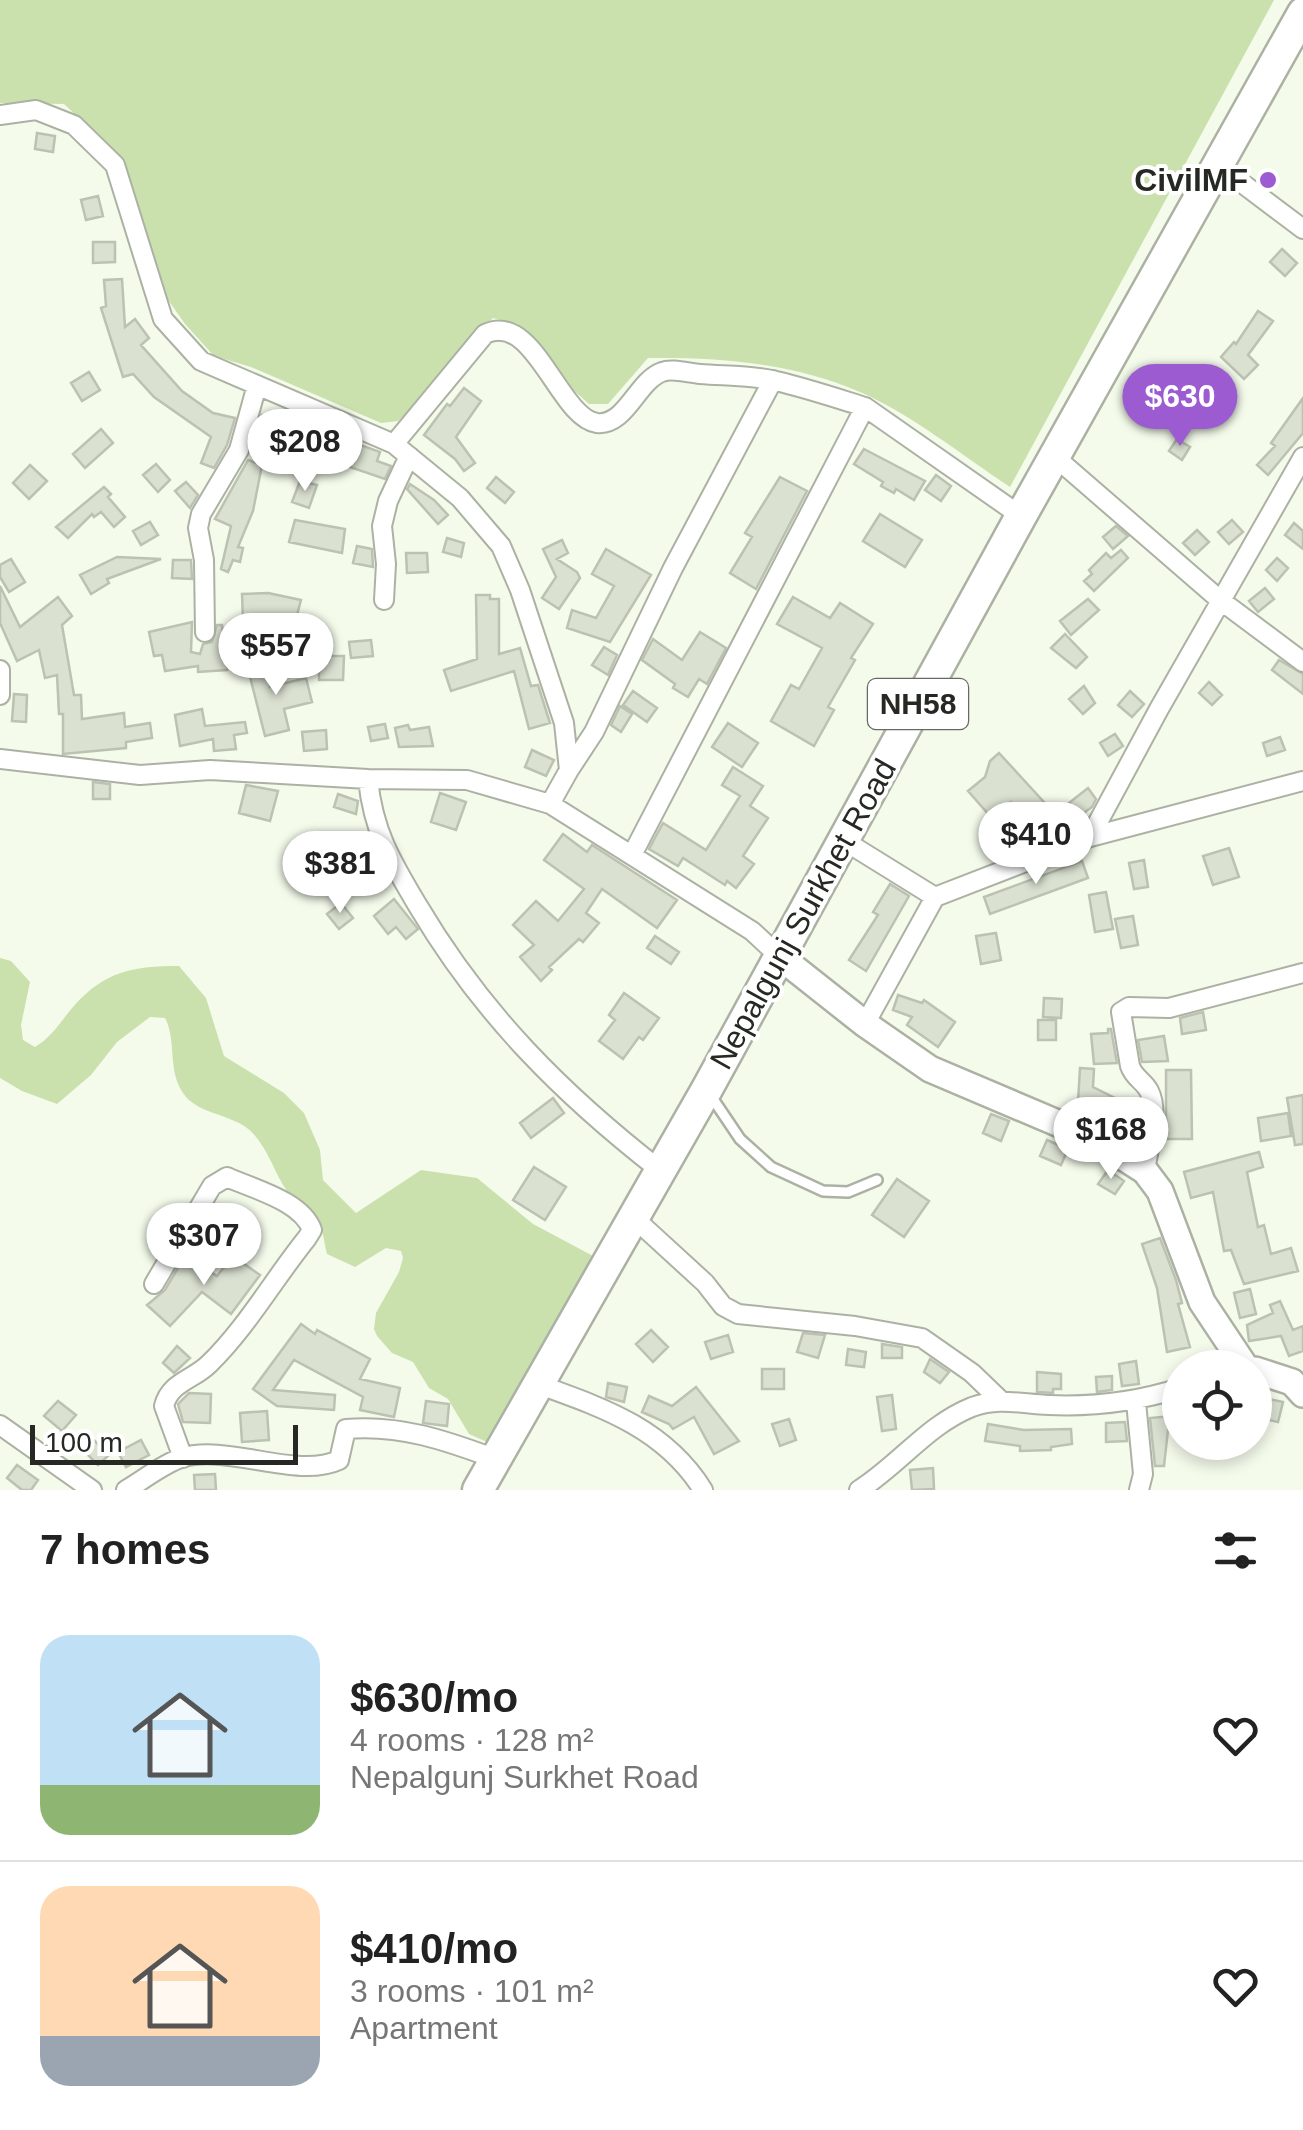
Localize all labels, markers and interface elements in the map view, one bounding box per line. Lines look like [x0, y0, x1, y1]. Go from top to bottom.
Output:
place label: CivilMF [1134, 162, 1248, 198]
marker: CivilMF [1257, 169, 1279, 191]
pin: $630 [1121, 364, 1239, 449]
text: $630 [1144, 378, 1216, 414]
pin: $208 [246, 409, 364, 494]
text: $208 [269, 423, 341, 459]
pin: $557 [217, 613, 335, 698]
text: $557 [240, 627, 312, 663]
road number: NH58 [868, 679, 968, 729]
street label: Nepalgunj Surkhet Road [703, 753, 903, 1075]
pin: $410 [977, 802, 1095, 887]
text: $410 [1000, 816, 1072, 852]
pin: $381 [281, 831, 399, 916]
text: $381 [304, 845, 376, 881]
pin: $168 [1052, 1097, 1170, 1182]
text: $168 [1075, 1111, 1147, 1147]
pin: $307 [145, 1203, 263, 1288]
text: $307 [168, 1217, 240, 1253]
map controls [1162, 1350, 1272, 1460]
button: locate [1162, 1350, 1272, 1460]
scale bar [30, 1420, 298, 1464]
text: 100 m [45, 1427, 123, 1458]
icon: filters [1208, 1523, 1263, 1578]
text: 7 homes [40, 1526, 210, 1573]
text: $630/mo [350, 1674, 518, 1721]
icon: home [120, 1675, 240, 1795]
icon: heart [1208, 1708, 1263, 1763]
text: 4 rooms · 128 m² [350, 1722, 594, 1758]
text: Nepalgunj Surkhet Road [350, 1759, 699, 1795]
text: $410/mo [350, 1925, 518, 1972]
icon: home [120, 1926, 240, 2046]
icon: heart [1208, 1959, 1263, 2014]
text: 3 rooms · 101 m² [350, 1973, 594, 2009]
text: Apartment [350, 2010, 498, 2046]

